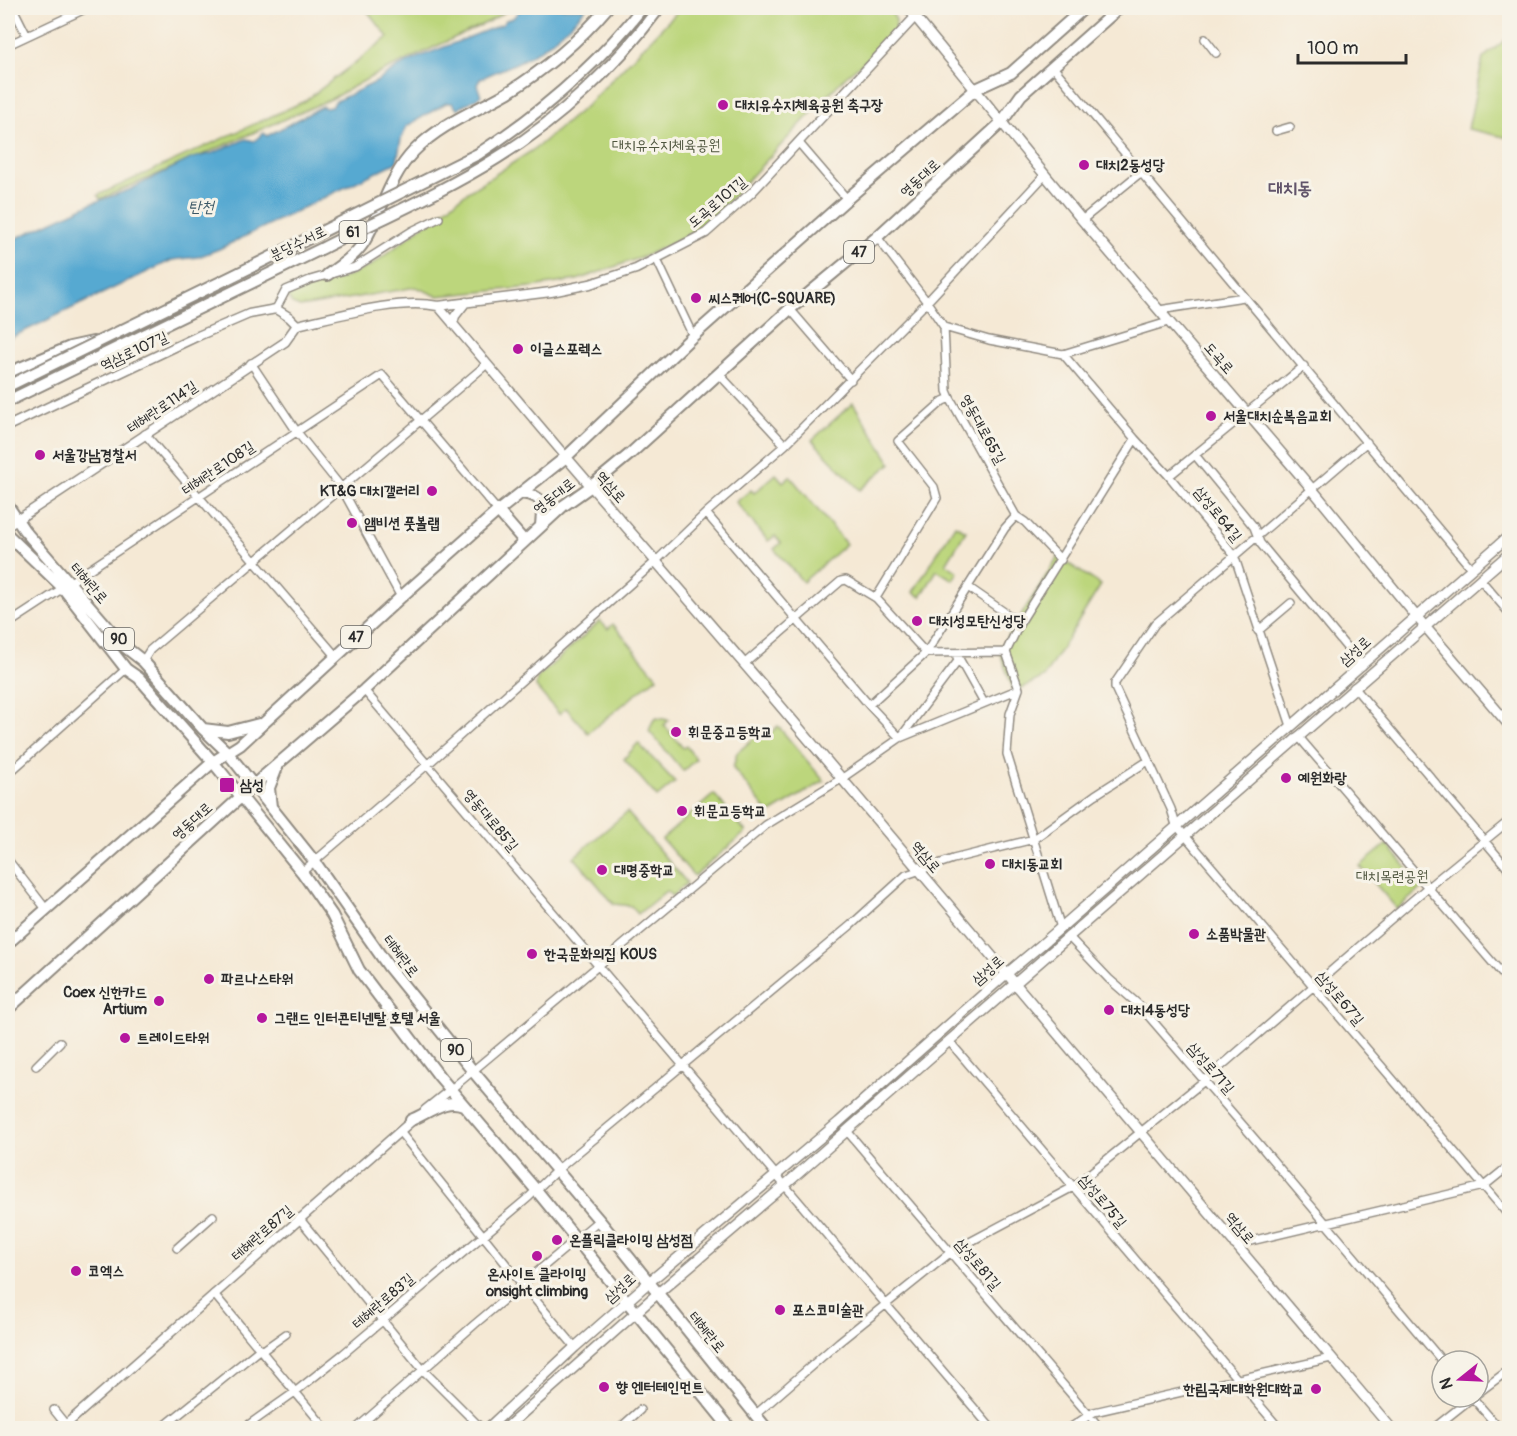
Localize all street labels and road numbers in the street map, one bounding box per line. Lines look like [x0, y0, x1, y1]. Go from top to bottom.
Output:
street label: 영동대로 [896, 155, 944, 202]
street label: 도곡로101길 [684, 173, 750, 232]
road number: 61 [340, 221, 366, 243]
street label: 분당수서로 [267, 222, 330, 265]
road number: 47 [844, 241, 874, 263]
street label: 역삼로107길 [97, 328, 171, 375]
street label: 도곡로 [1200, 338, 1238, 378]
street label: 테헤란로114길 [123, 377, 201, 438]
street label: 영동대로65길 [956, 391, 1010, 468]
street label: 테헤란로108길 [178, 437, 258, 500]
street label: 역삼로 [592, 467, 630, 507]
street label: 영동대로 [529, 474, 579, 519]
street label: 삼성로64길 [1190, 483, 1246, 546]
street label: 테헤란로 [66, 559, 112, 608]
road number: 47 [341, 626, 371, 648]
road number: 90 [104, 628, 134, 650]
street label: 삼성로 [1336, 632, 1375, 671]
street label: 영동대로85길 [459, 785, 522, 856]
street label: 영동대로 [168, 798, 217, 845]
street label: 역삼로 [907, 837, 945, 877]
street label: 테헤란로 [378, 931, 423, 981]
street label: 삼성로 [968, 951, 1008, 989]
street label: 삼성로67길 [1312, 967, 1368, 1029]
road number: 90 [441, 1039, 471, 1061]
street label: 삼성로71길 [1183, 1039, 1238, 1098]
street label: 삼성로75길 [1075, 1171, 1131, 1232]
street label: 테헤란로87길 [227, 1201, 297, 1265]
street label: 역삼로 [1221, 1208, 1259, 1248]
street label: 삼성로81길 [951, 1235, 1005, 1294]
street label: 테헤란로83길 [348, 1269, 418, 1334]
street label: 삼성로 [601, 1269, 640, 1308]
street label: 테헤란로 [684, 1308, 729, 1357]

